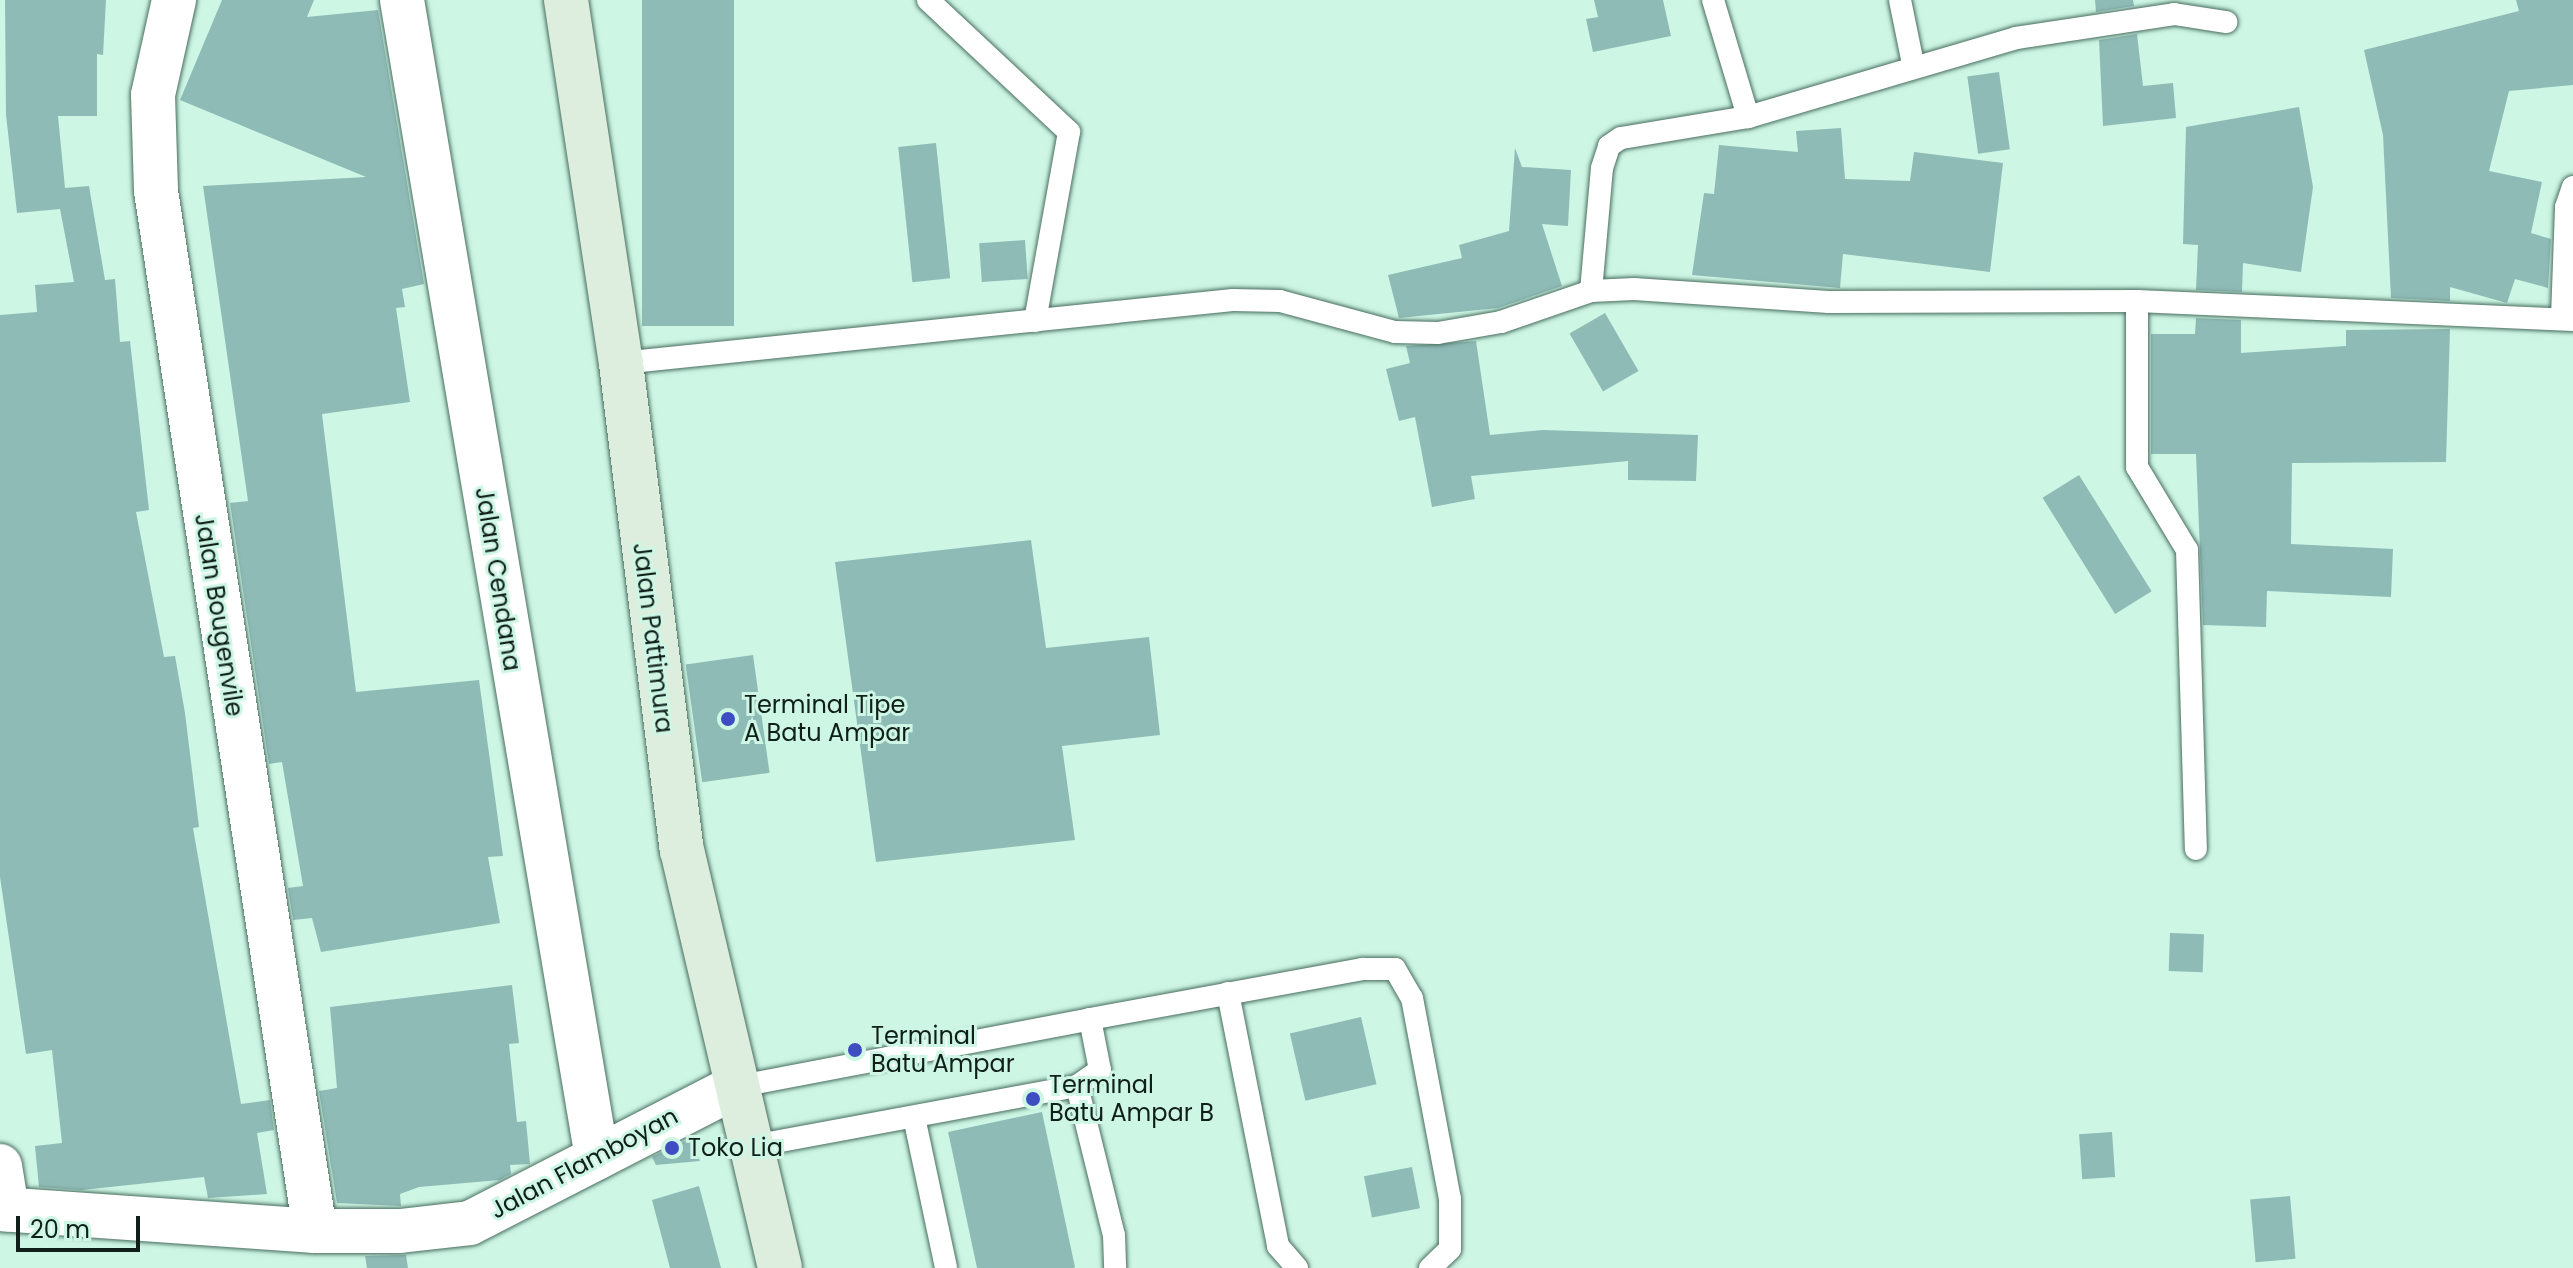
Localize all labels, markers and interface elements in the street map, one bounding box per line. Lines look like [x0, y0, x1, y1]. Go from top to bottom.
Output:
street label: Jalan Cendana [469, 485, 527, 673]
street label: Jalan Bougenvile [189, 512, 249, 718]
street label: Jalan Pattimura [627, 541, 679, 735]
place label: Terminal Tipe A Batu Ampar [744, 691, 910, 747]
marker: Terminal Tipe A Batu Ampar [719, 710, 737, 728]
place label: Terminal Batu Ampar [871, 1022, 1015, 1078]
marker: Terminal Batu Ampar [846, 1041, 864, 1059]
place label: Terminal Batu Ampar B [1049, 1071, 1214, 1127]
marker: Terminal Batu Ampar B [1024, 1090, 1042, 1108]
street label: Jalan Flamboyan [485, 1101, 683, 1225]
place label: Toko Lia [688, 1134, 783, 1162]
marker: Toko Lia [663, 1139, 681, 1157]
scale bar [20, 1200, 144, 1250]
text: 20 m [30, 1213, 90, 1246]

